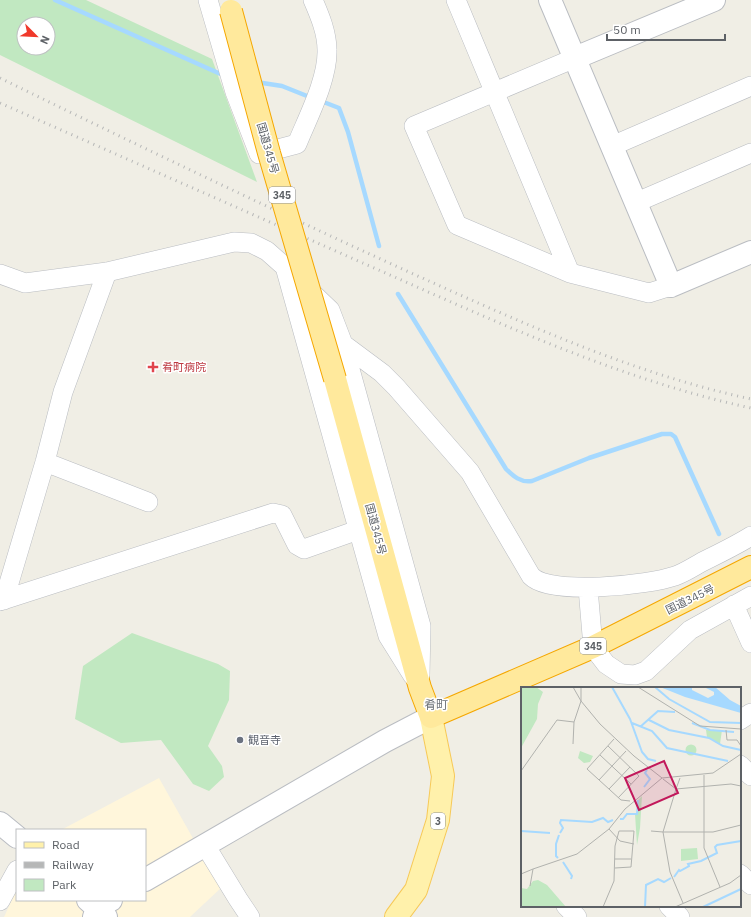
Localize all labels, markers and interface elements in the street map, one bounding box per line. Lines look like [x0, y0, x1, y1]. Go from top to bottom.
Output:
north arrow [16, 16, 56, 56]
scale bar [607, 16, 725, 42]
text: 50 m [613, 22, 641, 37]
text: N [37, 34, 53, 47]
street label: 国道345号 [254, 121, 282, 175]
road number: 345 [269, 187, 295, 203]
place label: 肴町病院 [162, 360, 206, 374]
marker: 肴町病院 [147, 361, 159, 373]
street label: 国道345号 [362, 502, 390, 556]
street label: 国道345号 [663, 581, 717, 617]
road number: 345 [580, 638, 606, 654]
inset map [521, 687, 741, 907]
district label: 肴町 [424, 697, 448, 712]
place label: 観音寺 [248, 733, 281, 747]
marker: 観音寺 [235, 735, 245, 745]
road number: 3 [431, 813, 445, 829]
legend [16, 829, 146, 901]
text: Road [52, 837, 80, 852]
text: Railway [52, 857, 94, 872]
text: Park [52, 877, 77, 892]

